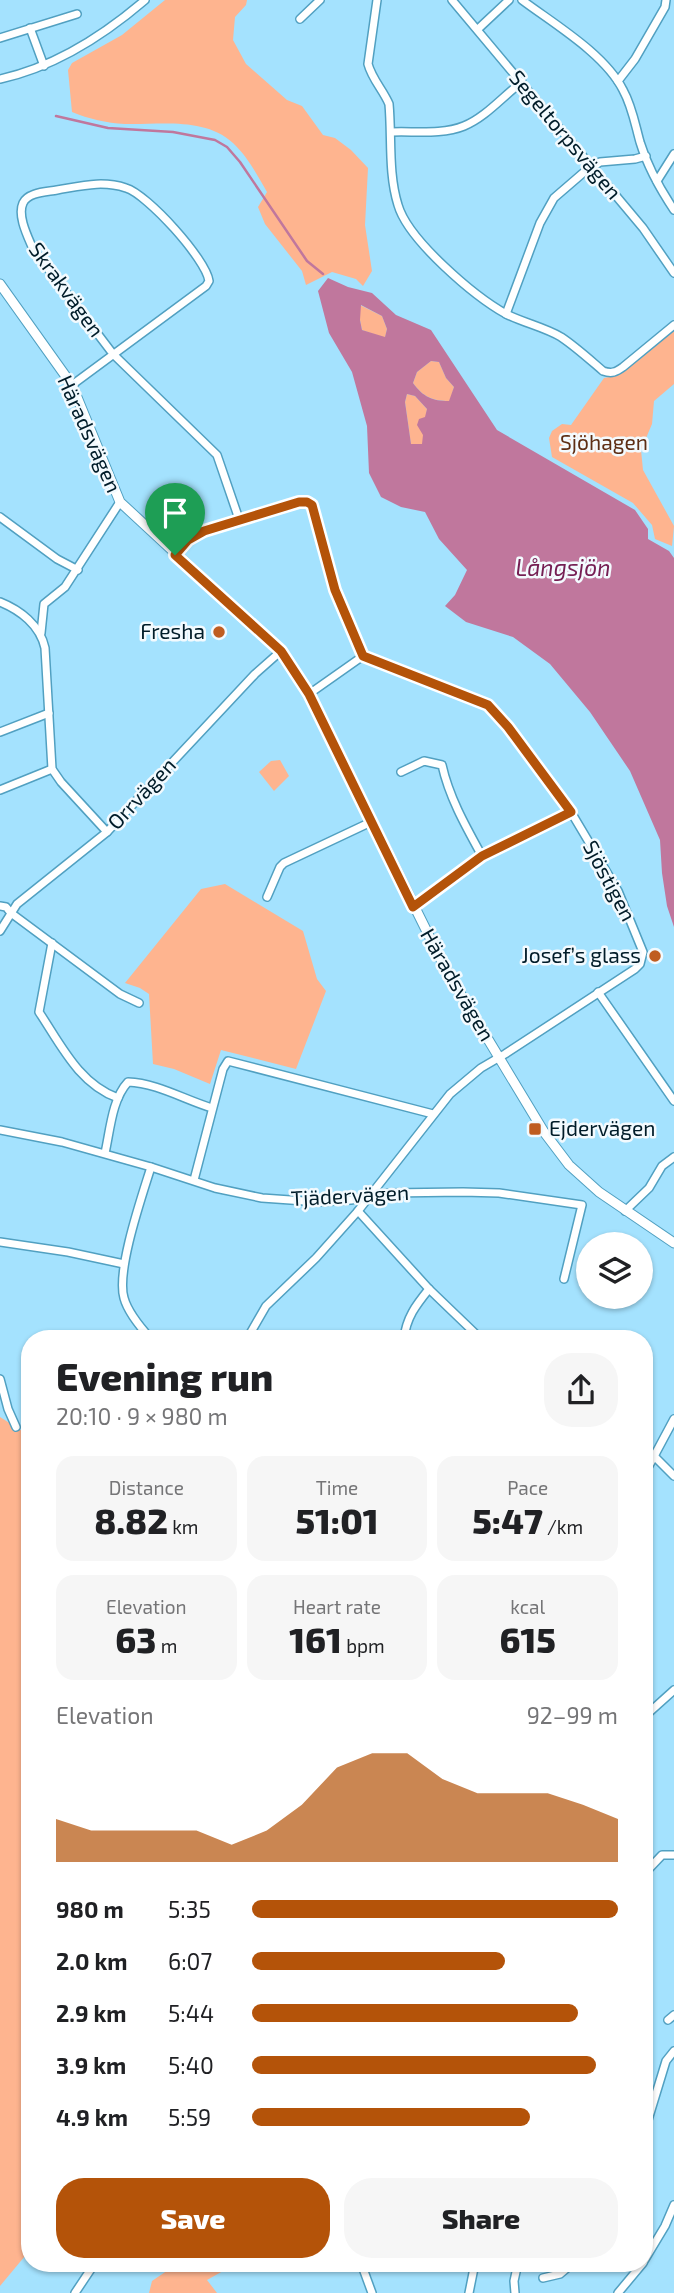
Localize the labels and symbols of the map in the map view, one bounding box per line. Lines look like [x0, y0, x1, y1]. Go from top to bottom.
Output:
street label: Segeltorpsvägen [505, 64, 627, 204]
street label: Skrakvägen [25, 237, 110, 341]
street label: Häradsvägen [53, 371, 127, 496]
park label: Sjöhagen [560, 429, 648, 455]
pin [145, 483, 205, 555]
water label: Långsjön [516, 553, 610, 581]
place label: Fresha [140, 618, 205, 643]
marker: Fresha [211, 624, 227, 640]
street label: Orrvägen [102, 752, 180, 834]
street label: Sjöstigen [578, 836, 642, 925]
street label: Häradsvägen [416, 924, 501, 1045]
place label: Josef’s glass [522, 942, 641, 967]
marker: Josef’s glass [647, 948, 663, 964]
place label: Ejdervägen [549, 1115, 655, 1141]
marker: Ejdervägen [527, 1121, 543, 1137]
street label: Tjädervägen [290, 1179, 410, 1211]

